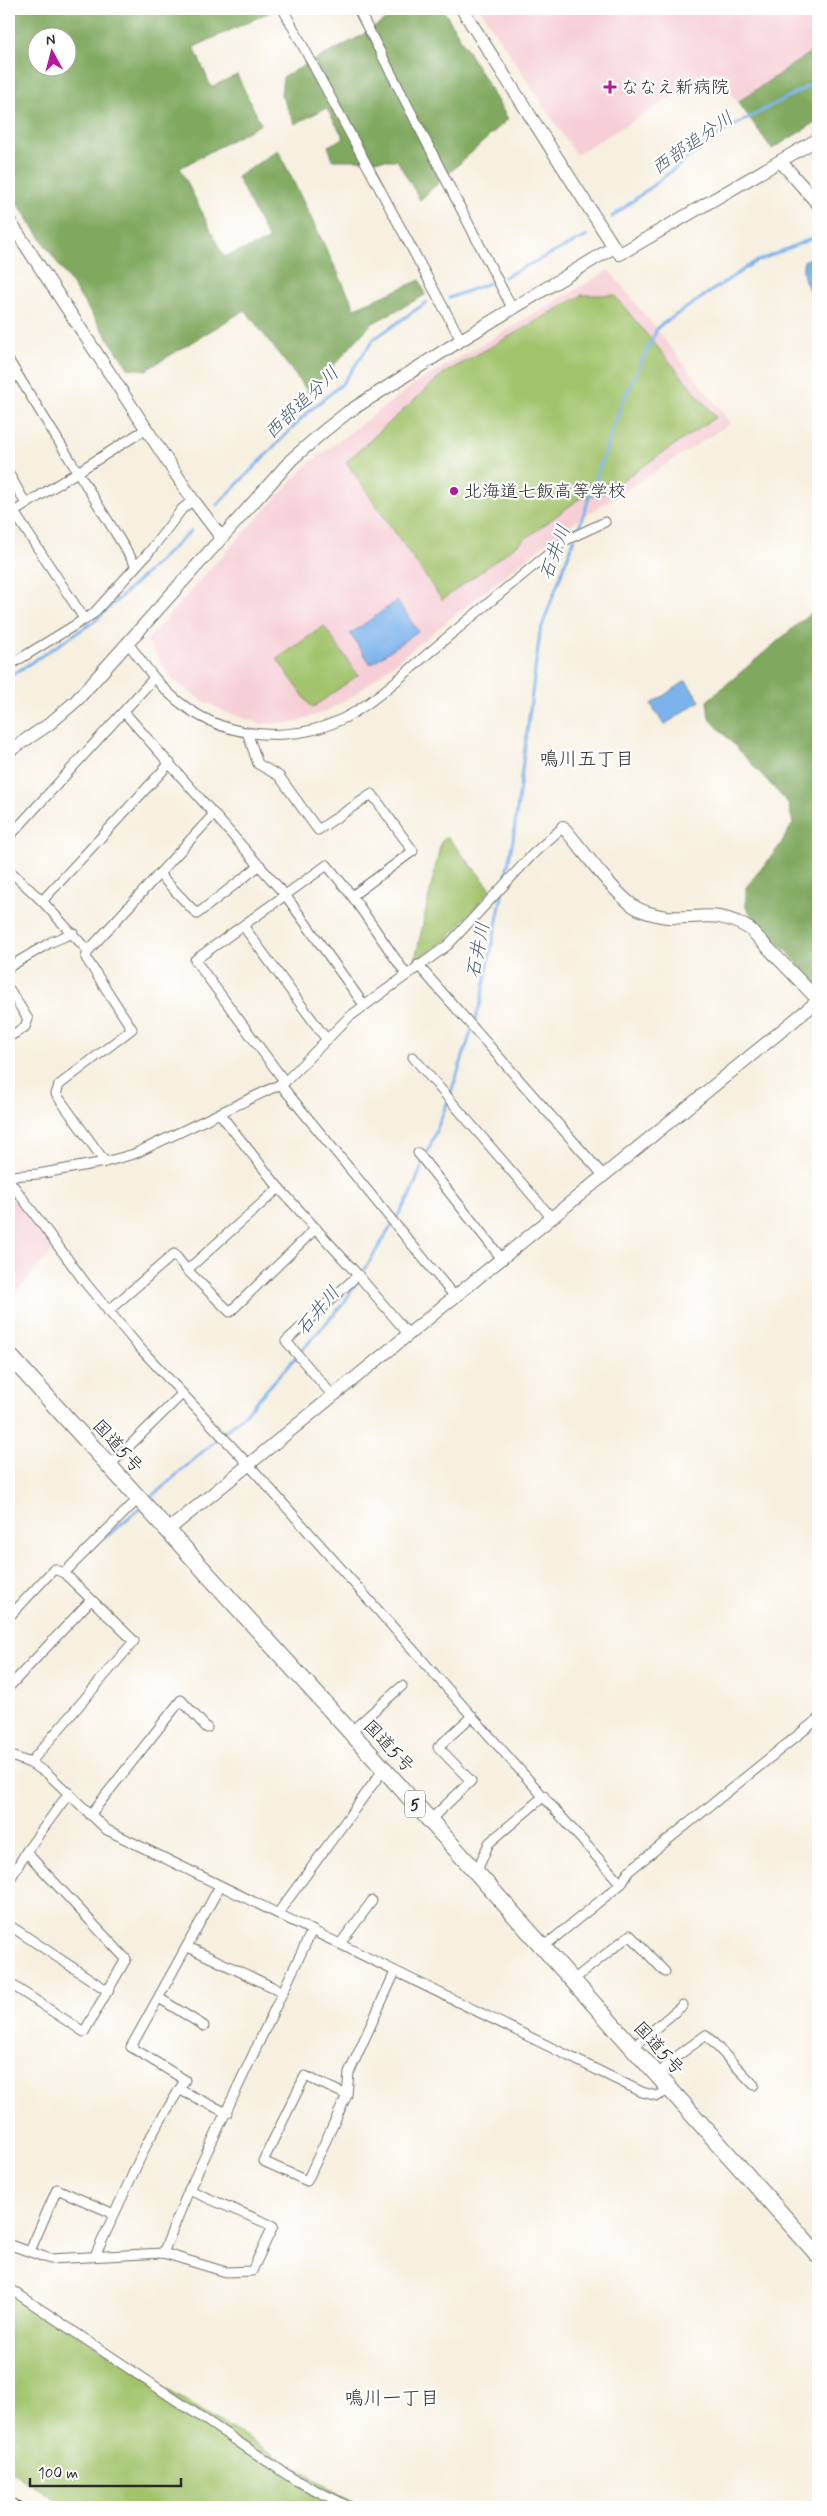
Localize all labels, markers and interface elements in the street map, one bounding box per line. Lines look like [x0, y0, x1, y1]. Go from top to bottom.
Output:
north arrow [28, 28, 78, 78]
text: N [45, 31, 56, 50]
place label: ななえ新病院 [621, 76, 729, 100]
marker: ななえ新病院 [603, 80, 617, 94]
water label: 西部追分川 [647, 106, 739, 181]
water label: 西部追分川 [259, 361, 345, 445]
place label: 北海道七飯高等学校 [464, 480, 626, 504]
marker: 北海道七飯高等学校 [448, 485, 460, 497]
water label: 石井川 [534, 521, 577, 584]
district label: 鳴川五丁目 [539, 747, 635, 772]
water label: 石井川 [461, 920, 496, 981]
water label: 石井川 [290, 1281, 346, 1341]
street label: 国道5号 [87, 1415, 148, 1479]
street label: 国道5号 [357, 1715, 419, 1779]
road number: 5 [405, 1790, 425, 1818]
street label: 国道5号 [628, 2017, 689, 2081]
district label: 鳴川一丁目 [344, 2386, 440, 2411]
scale bar [30, 2456, 181, 2488]
text: 100 m [38, 2464, 78, 2484]

